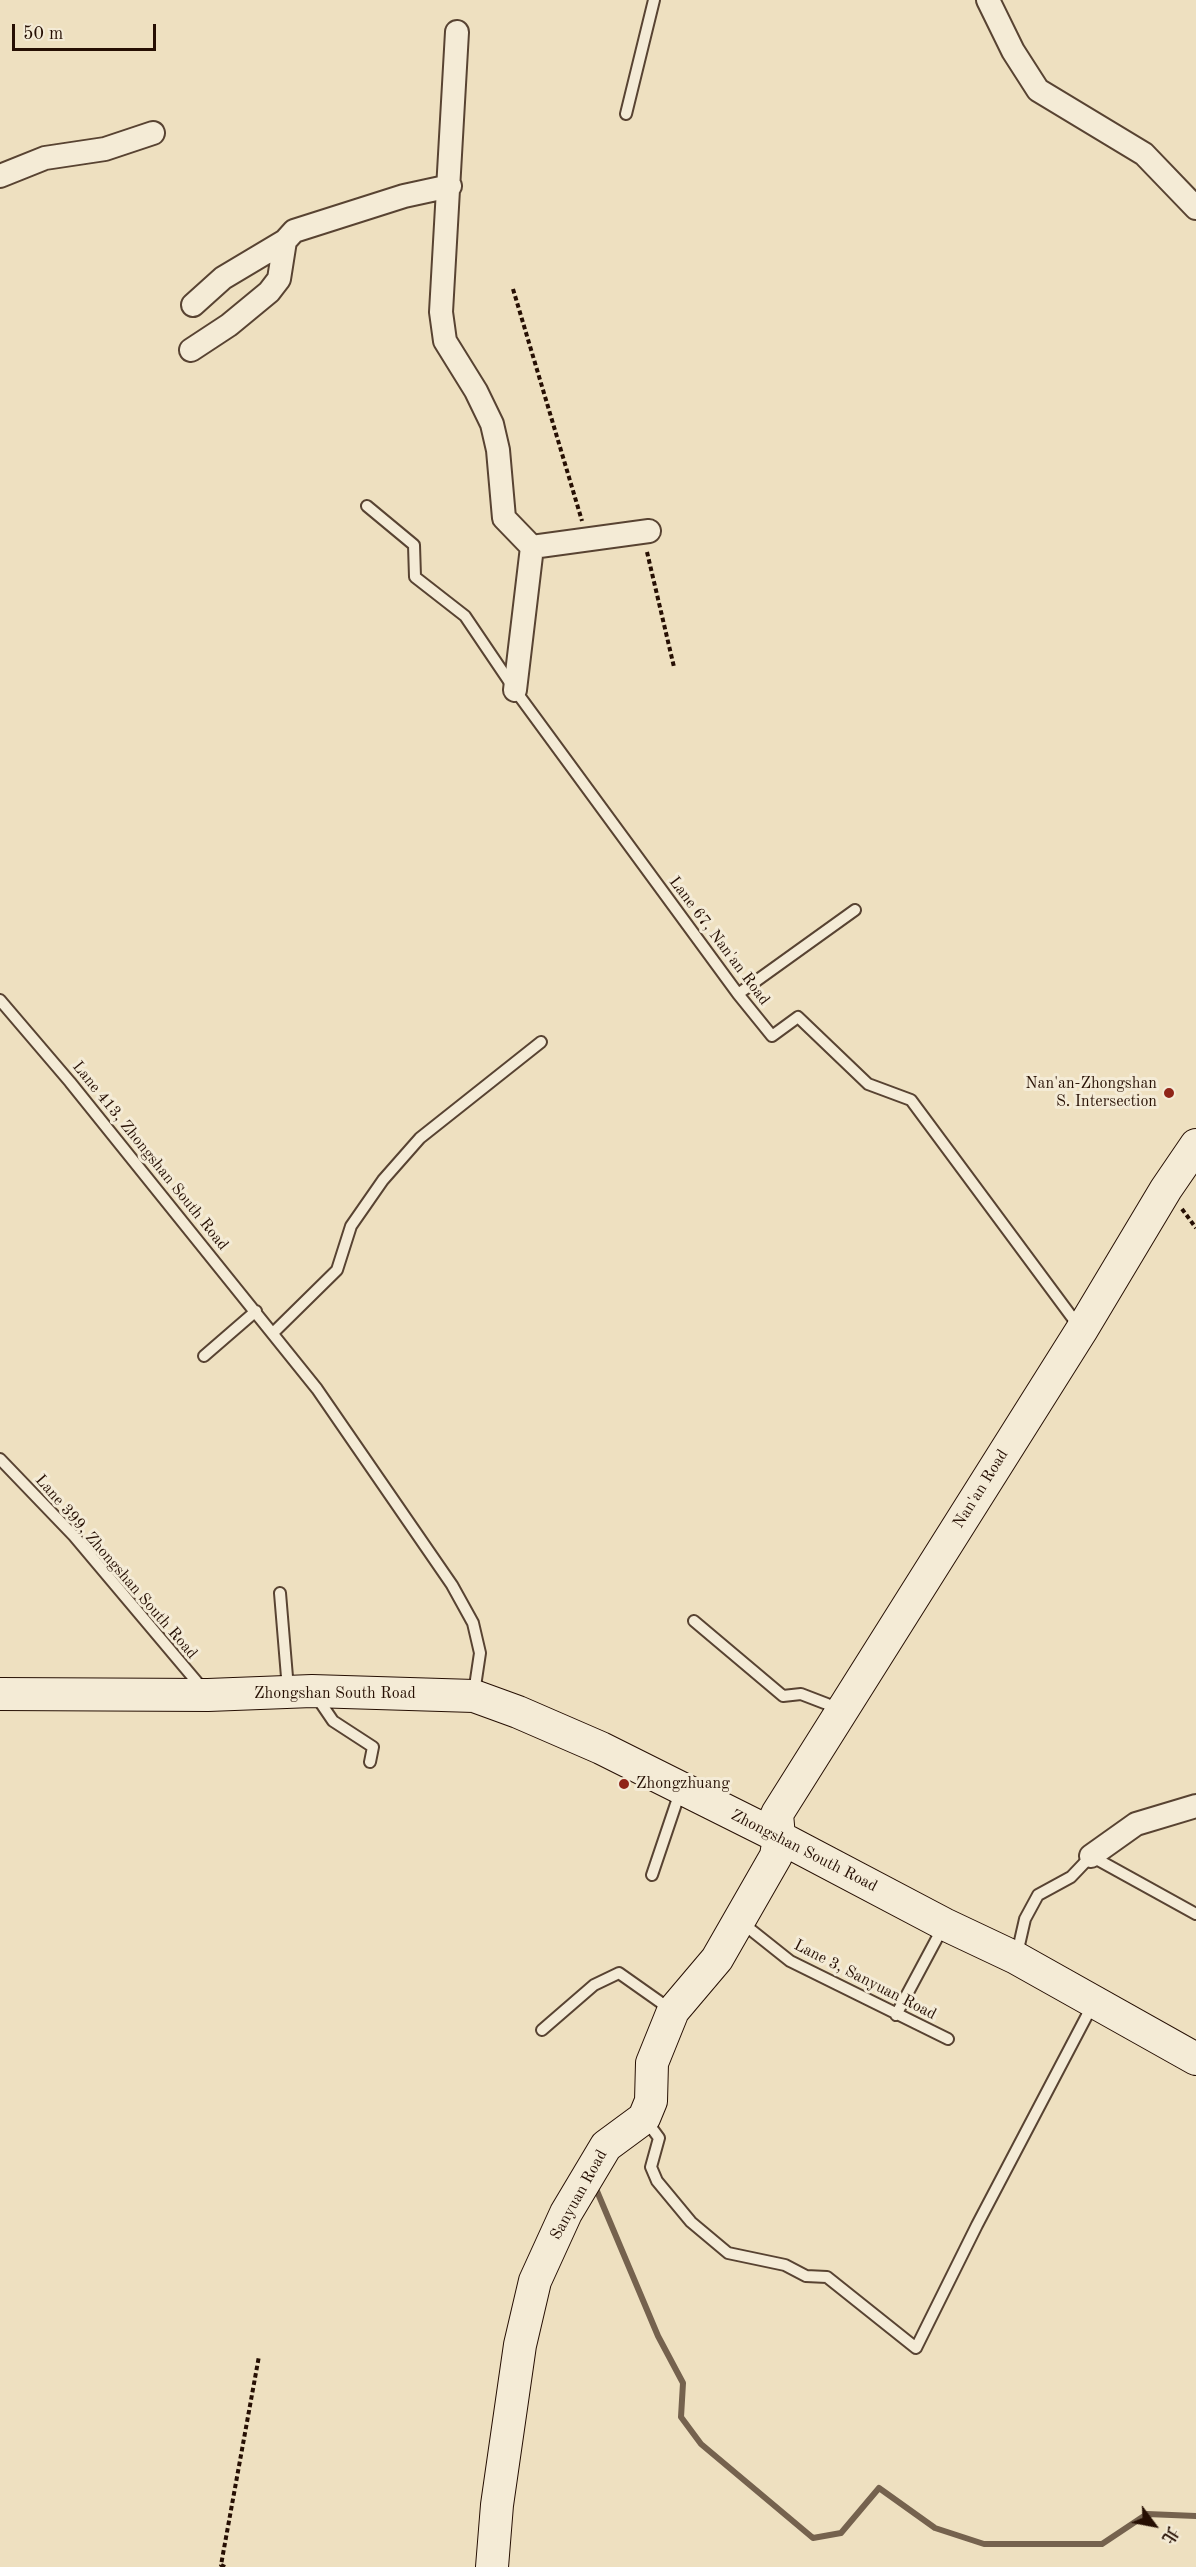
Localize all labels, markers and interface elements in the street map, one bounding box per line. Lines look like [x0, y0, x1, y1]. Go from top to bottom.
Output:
scale bar [15, 12, 159, 50]
text: 50 m [23, 25, 63, 43]
street label: Lane 67, Nan'an Road [664, 873, 774, 1009]
street label: Lane 413, Zhongshan South Road [68, 1058, 232, 1254]
place label: Nan'an-Zhongshan S. Intersection [1025, 1074, 1157, 1112]
marker: Nan'an-Zhongshan S. Intersection [1162, 1086, 1176, 1100]
street label: Nan'an Road [949, 1446, 1013, 1532]
street label: Lane 399, Zhongshan South Road [31, 1471, 201, 1663]
street label: Zhongshan South Road [254, 1684, 416, 1704]
place label: Zhongzhuang [636, 1774, 730, 1794]
marker: Zhongzhuang [617, 1777, 631, 1791]
street label: Zhongshan South Road [728, 1806, 880, 1896]
street label: Lane 3, Sanyuan Road [790, 1936, 940, 2024]
street label: Sanyuan Road [546, 2147, 612, 2243]
north arrow [1124, 2495, 1184, 2555]
text: 北 [1158, 2524, 1180, 2546]

